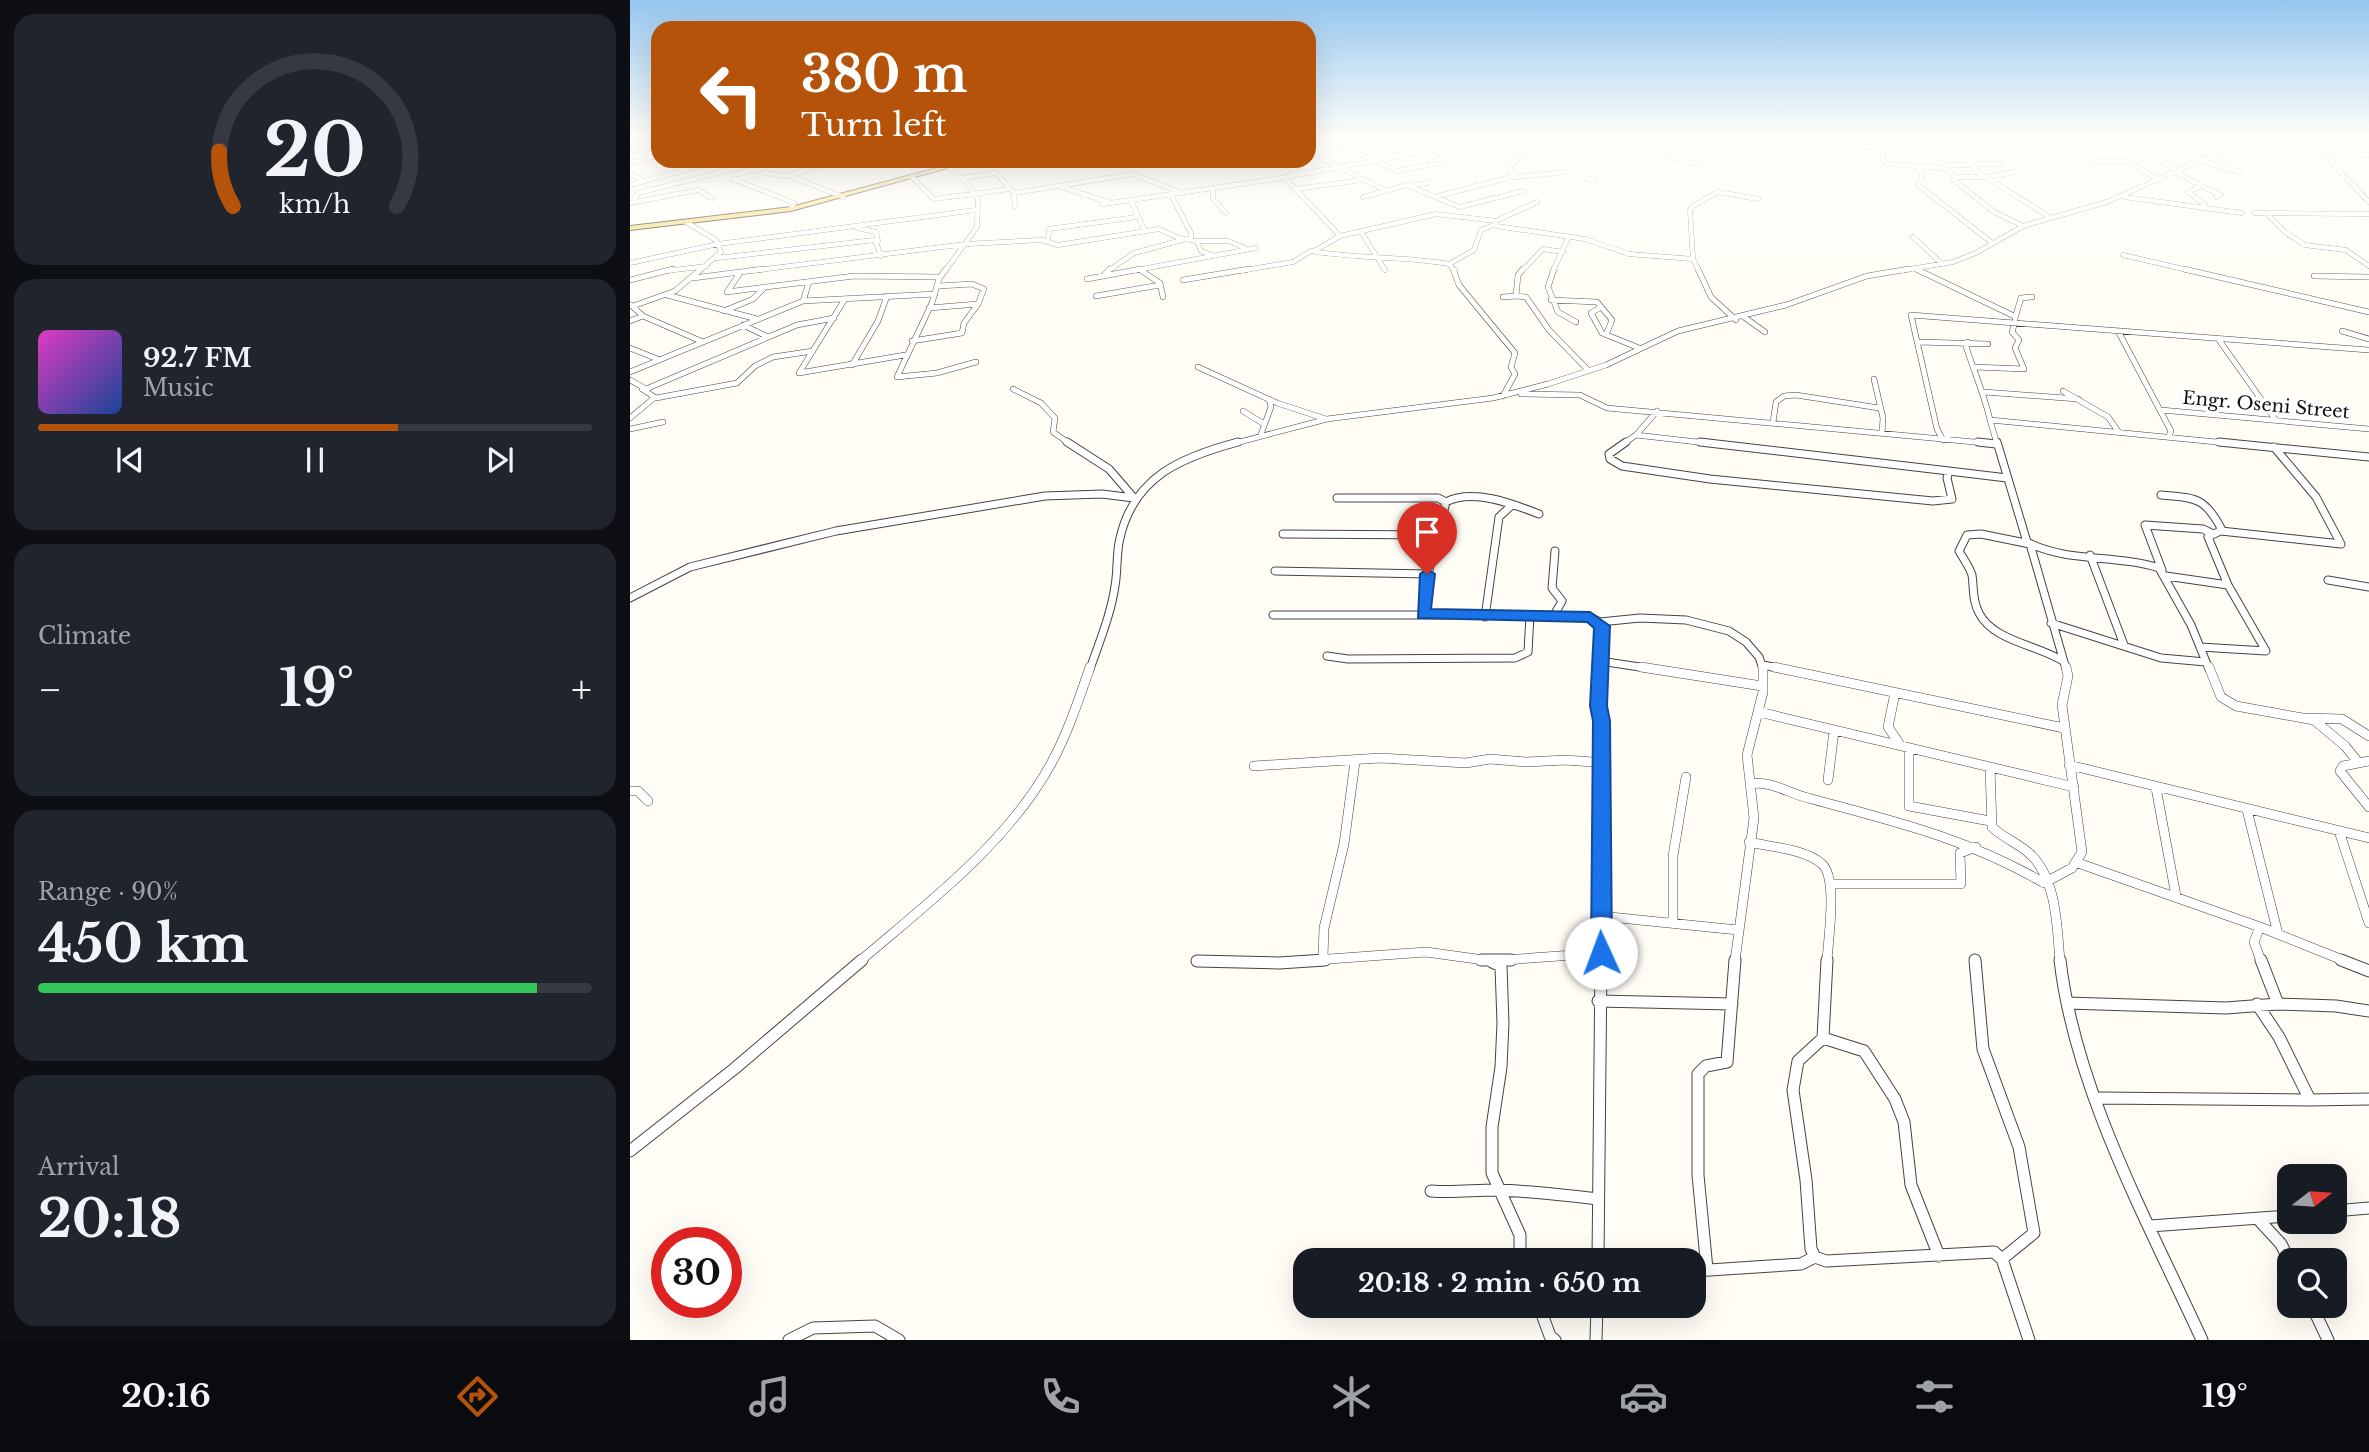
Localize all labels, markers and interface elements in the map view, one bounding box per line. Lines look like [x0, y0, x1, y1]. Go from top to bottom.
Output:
text: 380 m [801, 44, 968, 105]
icon: left [686, 49, 777, 140]
text: 20 [264, 105, 366, 196]
text: Turn left [801, 105, 947, 145]
text: km/h [280, 188, 350, 219]
text: 92.7 FM [143, 342, 252, 374]
text: Music [143, 374, 214, 402]
street label: Engr. Oseni Street [2182, 387, 2351, 423]
icon: previous [111, 441, 149, 479]
icon: pause [296, 441, 334, 479]
icon: next [481, 441, 519, 479]
pin [1397, 502, 1457, 574]
icon: arrive [1408, 513, 1446, 551]
text: Climate [38, 622, 131, 650]
text: 19° [279, 656, 354, 720]
text: − [38, 666, 62, 713]
text: + [571, 666, 592, 713]
text: Range · 90% [38, 878, 178, 906]
text: 450 km [38, 912, 249, 976]
position arrow [1564, 916, 1638, 990]
text: Arrival [38, 1153, 119, 1181]
north arrow [2277, 1164, 2347, 1234]
map controls [2277, 1164, 2347, 1318]
text: 20:18 [38, 1187, 182, 1251]
speed limit sign: 30 [651, 1227, 742, 1318]
button: search [2277, 1248, 2347, 1318]
text: 20:18 · 2 min · 650 m [1358, 1267, 1641, 1299]
icon: directions [453, 1372, 502, 1421]
icon: music [745, 1372, 794, 1421]
icon: phone [1036, 1372, 1085, 1421]
icon: climate [1327, 1372, 1376, 1421]
icon: car [1619, 1372, 1668, 1421]
icon: filters [1910, 1372, 1959, 1421]
text: 20:16 [121, 1376, 211, 1416]
text: 19° [2202, 1376, 2248, 1416]

